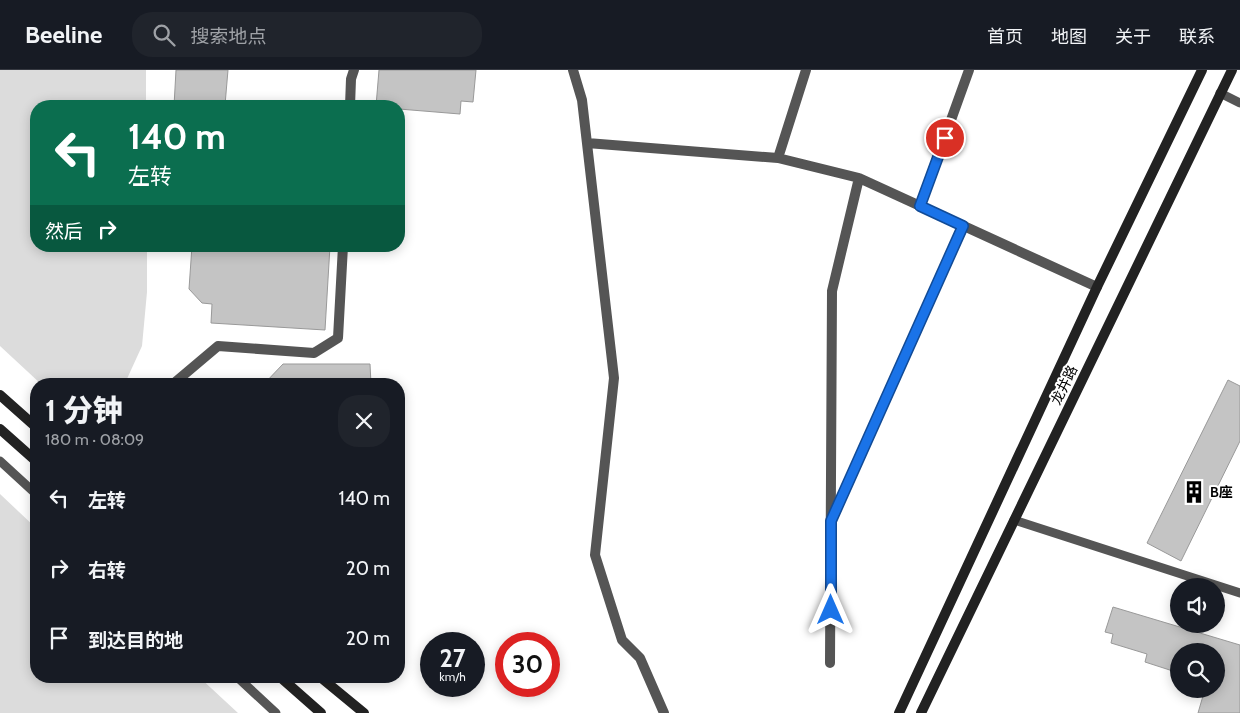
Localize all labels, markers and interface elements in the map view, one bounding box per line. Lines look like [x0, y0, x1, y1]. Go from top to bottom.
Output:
search box [132, 12, 482, 57]
text: Beeline [25, 20, 102, 49]
icon: search [150, 21, 178, 49]
text: 搜索地点 [190, 25, 266, 48]
text: 首页 [987, 26, 1023, 48]
text: 地图 [1051, 26, 1087, 48]
text: 关于 [1115, 26, 1151, 48]
text: 联系 [1179, 26, 1215, 48]
text: 140 m [128, 115, 226, 158]
pin [924, 117, 966, 159]
icon: left [45, 120, 110, 185]
icon: arrive [931, 124, 959, 152]
text: 左转 [128, 163, 172, 190]
icon: right [93, 215, 121, 243]
text: 然后 [45, 220, 83, 243]
street label: 龙井路 [1047, 362, 1081, 408]
text: 1 分钟 [45, 392, 123, 429]
button: close [338, 395, 390, 447]
text: 180 m · 08:09 [45, 430, 144, 449]
building icon: B座 [1181, 479, 1207, 505]
place label: B座 [1210, 483, 1233, 501]
icon: left [45, 484, 73, 512]
text: 140 m [339, 487, 390, 510]
text: 左转 [88, 489, 126, 512]
icon: right [45, 554, 73, 582]
text: 20 m [346, 557, 390, 580]
text: 右转 [88, 559, 126, 582]
map controls [1170, 578, 1225, 698]
button: sound [1170, 578, 1225, 633]
position arrow [804, 583, 856, 635]
icon: arrive [45, 624, 73, 652]
text: 20 m [346, 627, 390, 650]
text: 到达目的地 [88, 629, 183, 652]
speed limit sign: 30 [495, 632, 560, 697]
text: 27 [440, 643, 465, 673]
button: search [1170, 643, 1225, 698]
text: km/h [439, 669, 466, 684]

